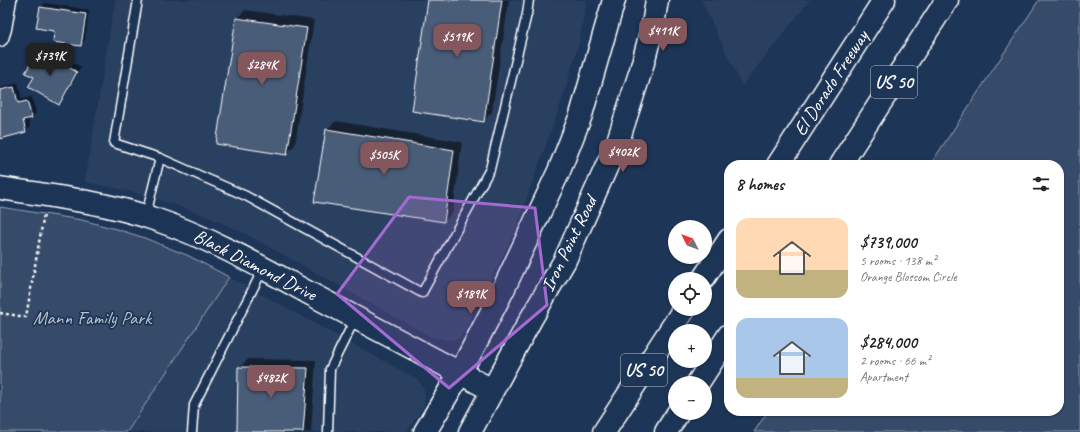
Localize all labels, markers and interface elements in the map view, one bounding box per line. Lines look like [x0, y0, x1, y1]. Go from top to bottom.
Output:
pin: $411K [635, 18, 691, 52]
text: $411K [648, 23, 678, 39]
pin: $519K [429, 24, 485, 58]
street label: El Dorado Freeway [788, 25, 875, 140]
text: $519K [442, 29, 472, 45]
pin: $739K [22, 43, 78, 77]
text: $739K [35, 48, 65, 64]
pin: $284K [234, 52, 290, 86]
text: $284K [247, 57, 277, 73]
road number: US 50 [871, 66, 917, 98]
pin: $402K [595, 139, 651, 173]
pin: $505K [356, 142, 412, 176]
text: $402K [608, 144, 638, 160]
text: $505K [369, 147, 399, 163]
icon: filters [1030, 173, 1052, 195]
text: 8 homes [736, 174, 784, 195]
street label: Iron Point Road [536, 189, 604, 296]
north arrow [668, 220, 712, 264]
map controls [668, 220, 712, 420]
street label: Black Diamond Drive [190, 224, 322, 307]
text: $739,000 [860, 232, 917, 253]
icon: home [768, 234, 816, 282]
text: 5 rooms · 138 m² [860, 253, 936, 269]
text: Orange Blossom Circle [860, 269, 957, 285]
button: locate [668, 272, 712, 316]
pin: $189K [443, 281, 499, 315]
text: $189K [456, 286, 486, 302]
park label: Mann Family Park [33, 306, 153, 330]
button: + [668, 324, 712, 368]
text: $284,000 [860, 332, 917, 353]
icon: home [768, 334, 816, 382]
text: 2 rooms · 66 m² [860, 353, 930, 369]
road number: US 50 [621, 354, 667, 386]
pin: $482K [243, 365, 299, 399]
text: Apartment [860, 369, 908, 385]
text: $482K [256, 370, 286, 386]
button: − [668, 376, 712, 420]

